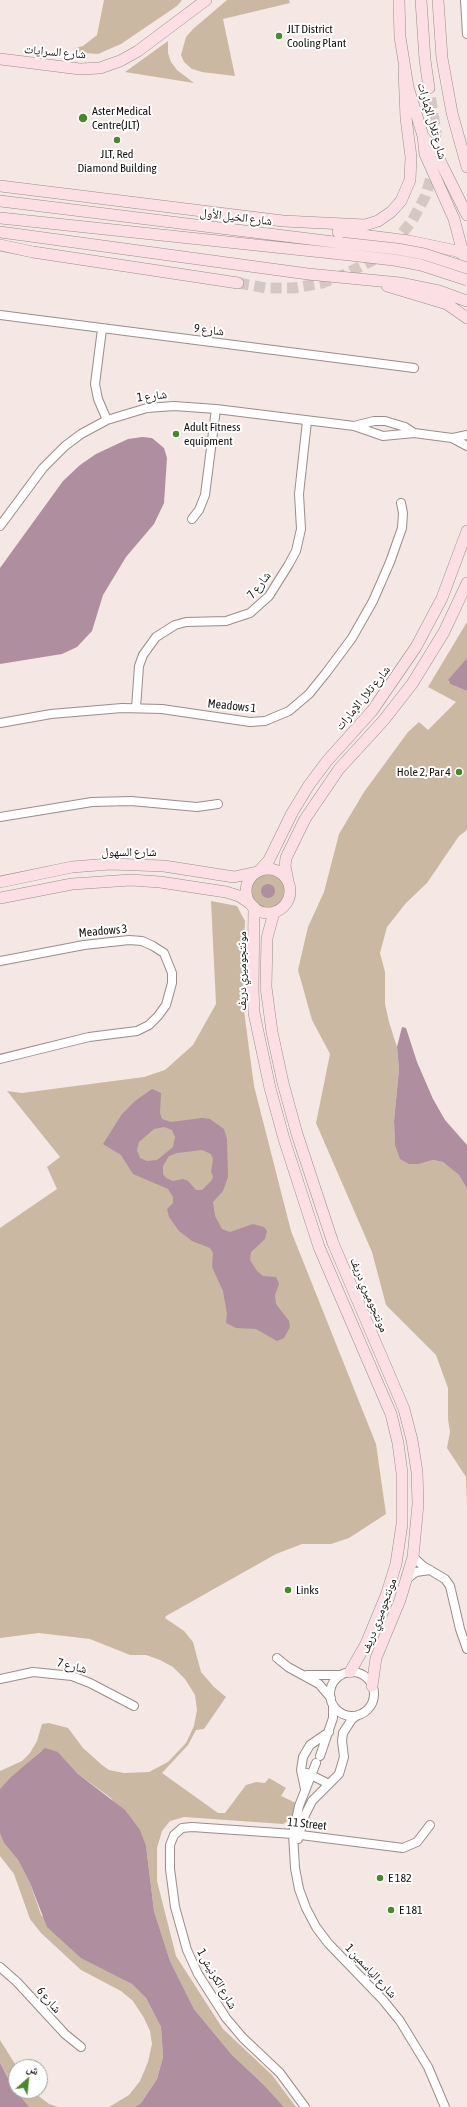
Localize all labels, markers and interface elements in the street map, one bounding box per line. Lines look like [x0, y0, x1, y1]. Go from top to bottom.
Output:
place label: JLT District Cooling Plant [287, 22, 346, 50]
marker: JLT District Cooling Plant [274, 31, 284, 41]
street label: شارع السرايات [24, 42, 86, 62]
street label: شارع تلال الإمارات [414, 81, 450, 161]
place label: Aster Medical Centre(JLT) [92, 104, 151, 132]
marker: Aster Medical Centre(JLT) [77, 112, 89, 124]
marker: JLT, Red Diamond Building [112, 135, 122, 145]
place label: JLT, Red Diamond Building [77, 147, 157, 175]
street label: شارع الخيل الأول [199, 205, 273, 229]
street label: شارع 9 [193, 321, 225, 339]
street label: شارع 1 [136, 387, 168, 405]
place label: Adult Fitness equipment [184, 420, 240, 448]
marker: Adult Fitness equipment [171, 429, 181, 439]
street label: شارع 7 [244, 569, 274, 601]
street label: شارع تلال الإمارات [333, 663, 393, 733]
street label: Meadows 1 [207, 696, 257, 716]
place label: Hole 2, Par 4 [397, 765, 451, 779]
marker: Hole 2, Par 4 [454, 767, 464, 777]
street label: شارع السهول [101, 845, 157, 859]
street label: Meadows 3 [78, 922, 128, 940]
street label: مونتجوميري دريف [235, 931, 249, 1011]
street label: مونتجوميري دريف [347, 1256, 391, 1334]
street label: مونتجوميري دريف [358, 1576, 400, 1656]
place label: Links [296, 1583, 319, 1597]
marker: Links [283, 1585, 293, 1595]
street label: شارع 7 [56, 1655, 88, 1677]
street label: 11 Street [287, 1815, 327, 1833]
place label: E 182 [388, 1871, 412, 1885]
marker: E 182 [375, 1873, 385, 1883]
place label: E 181 [399, 1903, 423, 1917]
marker: E 181 [386, 1905, 396, 1915]
street label: شارع الياسمين 1 [342, 1941, 400, 2001]
street label: شارع الكرنيش 1 [194, 1946, 240, 2012]
street label: شارع 6 [34, 1984, 64, 2016]
north arrow [8, 2059, 48, 2099]
text: ش [25, 2061, 41, 2077]

